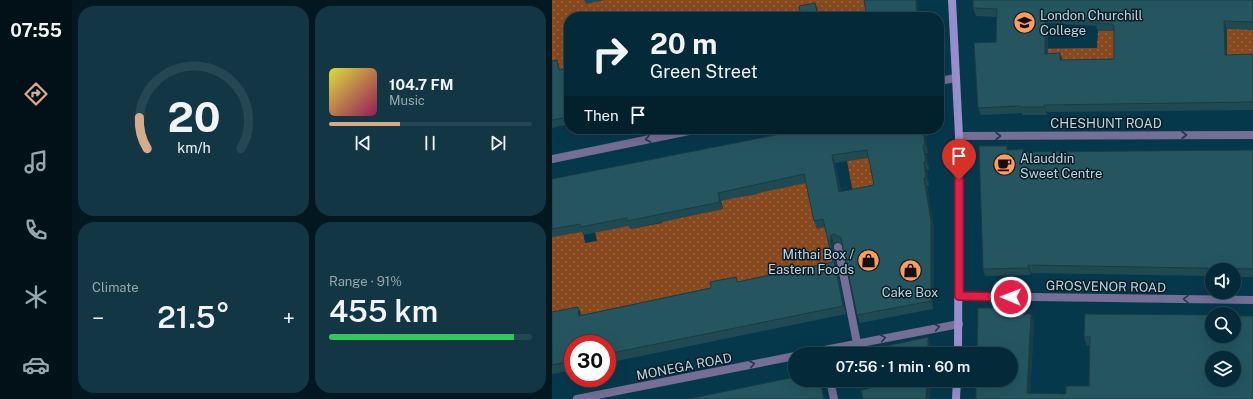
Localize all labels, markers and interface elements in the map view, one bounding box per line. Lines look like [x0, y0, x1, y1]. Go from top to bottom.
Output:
place label: London Churchill College [1040, 8, 1142, 38]
school or university icon: London Churchill College [1011, 9, 1037, 35]
text: 07:55 [10, 20, 62, 41]
text: 20 m [650, 27, 717, 60]
icon: right [584, 28, 636, 80]
text: Green Street [650, 61, 758, 82]
text: 104.7 FM [389, 76, 453, 93]
icon: directions [22, 80, 50, 108]
text: 20 [167, 92, 220, 141]
text: Music [389, 93, 425, 108]
icon: arrive [627, 104, 649, 126]
text: Then [584, 107, 619, 124]
street label: CHESHUNT ROAD [1050, 116, 1162, 131]
one-way arrow [1181, 131, 1187, 139]
icon: previous [352, 132, 374, 154]
icon: pause [419, 132, 441, 154]
icon: next [487, 132, 509, 154]
one-way arrow [995, 132, 1001, 140]
one-way arrow [644, 135, 651, 143]
text: km/h [177, 138, 210, 155]
pin [942, 139, 976, 180]
icon: arrive [948, 145, 970, 167]
icon: music [22, 148, 50, 176]
place label: Alauddin Sweet Centre [1020, 151, 1102, 181]
cafe icon: Alauddin Sweet Centre [991, 152, 1017, 178]
icon: phone [22, 216, 50, 244]
place label: Mithai Box / Eastern Foods [768, 247, 854, 277]
shop icon: Mithai Box / Eastern Foods [856, 248, 882, 274]
shop icon: Cake Box [897, 257, 923, 283]
map controls [1205, 263, 1241, 387]
button: sound [1205, 263, 1241, 299]
text: Range · 91% [329, 274, 402, 289]
position arrow [990, 276, 1032, 318]
street label: GROSVENOR ROAD [1046, 278, 1166, 295]
text: Climate [92, 280, 139, 295]
icon: climate [22, 283, 50, 311]
place label: Cake Box [882, 285, 938, 300]
text: 455 km [329, 293, 438, 329]
one-way arrow [1183, 295, 1189, 303]
text: 21.5° [157, 299, 230, 335]
text: − [92, 305, 104, 331]
text: + [283, 305, 295, 331]
button: search [1205, 307, 1241, 343]
one-way arrow [934, 324, 940, 332]
one-way arrow [880, 334, 886, 343]
speed limit sign: 30 [564, 335, 616, 387]
street label: MONEGA ROAD [635, 350, 733, 383]
icon: car [22, 351, 50, 379]
button: layers [1205, 351, 1241, 387]
text: 07:56 · 1 min · 60 m [836, 358, 970, 375]
one-way arrow [749, 361, 756, 369]

